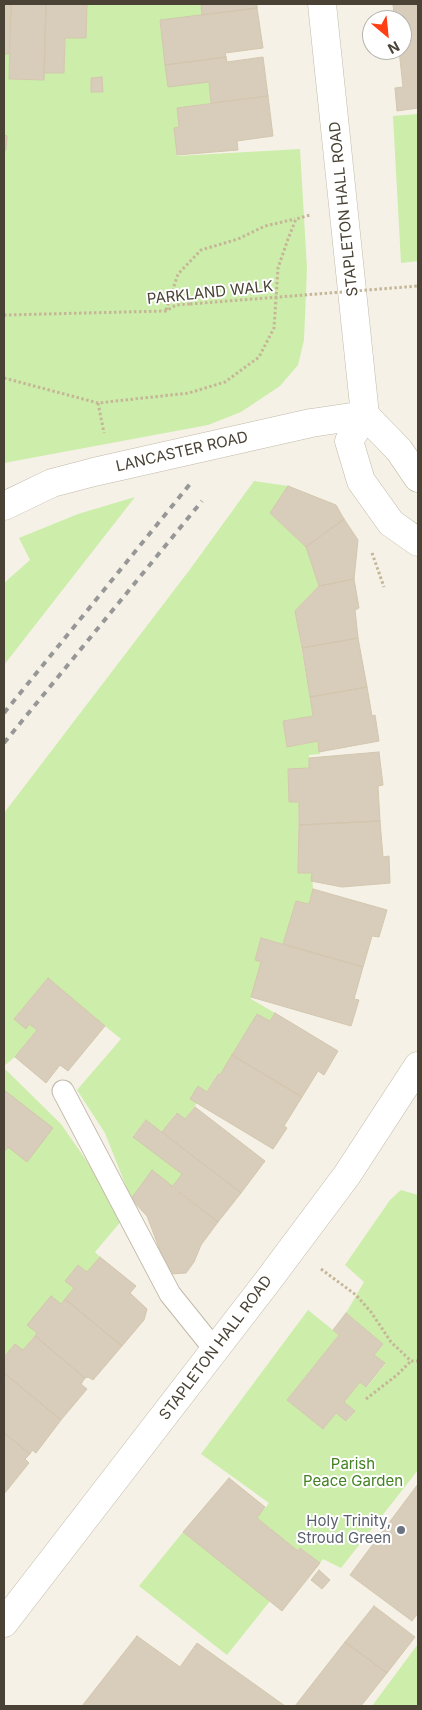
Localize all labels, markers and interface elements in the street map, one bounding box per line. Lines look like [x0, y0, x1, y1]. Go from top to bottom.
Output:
north arrow [362, 10, 412, 60]
text: N [385, 38, 403, 58]
street label: STAPLETON HALL ROAD [326, 120, 362, 298]
street label: PARKLAND WALK [146, 277, 274, 309]
street label: LANCASTER ROAD [114, 428, 250, 476]
street label: STAPLETON HALL ROAD [156, 1272, 276, 1424]
park label: Parish Peace Garden [303, 1455, 403, 1490]
place label: Holy Trinity, Stroud Green [297, 1512, 391, 1547]
marker: Holy Trinity, Stroud Green [395, 1524, 407, 1536]

